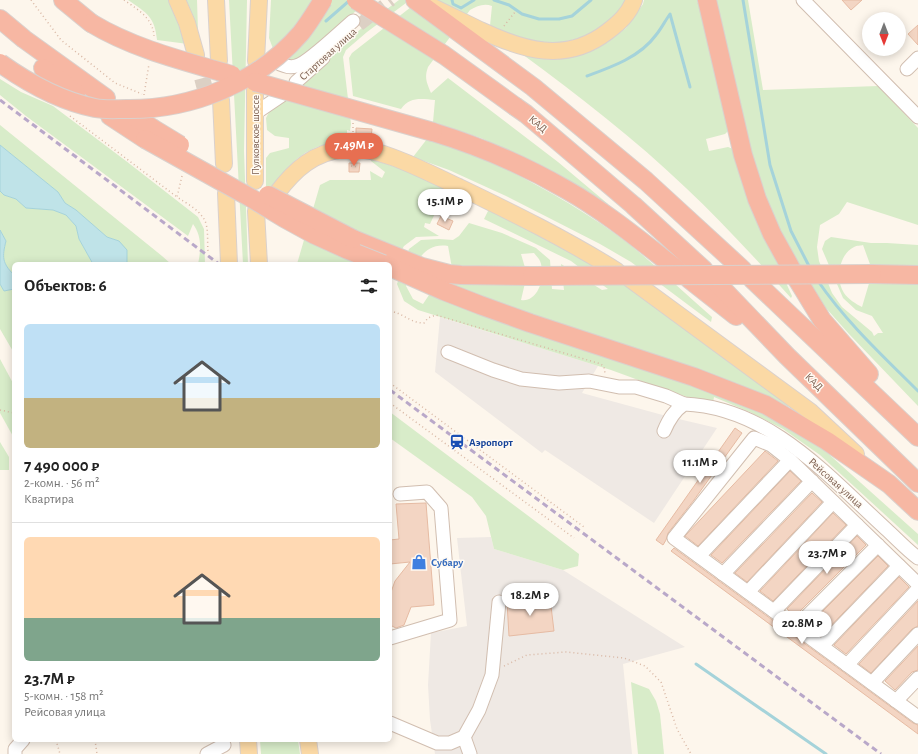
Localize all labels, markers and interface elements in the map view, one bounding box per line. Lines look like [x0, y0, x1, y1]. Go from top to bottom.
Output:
north arrow [862, 12, 906, 56]
map controls [862, 12, 906, 56]
street label: Стартовая улица [297, 26, 359, 82]
street label: Пулковское шоссе [250, 95, 261, 175]
street label: КАД [527, 113, 549, 135]
pin: 7.49M ₽ [317, 133, 391, 167]
text: 7.49M ₽ [334, 139, 374, 152]
pin: 15.1M ₽ [408, 189, 482, 223]
text: 15.1M ₽ [427, 195, 463, 208]
icon: filters [358, 275, 380, 297]
text: Объектов: 6 [24, 277, 107, 294]
icon: home [166, 350, 238, 422]
street label: КАД [803, 371, 825, 393]
station icon: Аэропорт [448, 433, 466, 451]
place label: Аэропорт [469, 437, 514, 448]
pin: 11.1M ₽ [663, 450, 737, 484]
text: 11.1M ₽ [682, 456, 718, 469]
street label: Рейсовая улица [807, 456, 865, 510]
text: 7 490 000 ₽ [24, 457, 99, 474]
text: 2-комн. · 56 m² [24, 477, 100, 490]
text: Квартира [24, 493, 74, 506]
pin: 23.7M ₽ [790, 541, 864, 575]
text: 23.7M ₽ [808, 547, 846, 560]
shop icon: Субару [410, 553, 428, 571]
place label: Субару [431, 557, 463, 568]
icon: home [166, 563, 238, 635]
pin: 18.2M ₽ [493, 583, 567, 617]
text: 18.2M ₽ [511, 589, 549, 602]
pin: 20.8M ₽ [765, 611, 839, 645]
text: 20.8M ₽ [782, 617, 822, 630]
text: 23.7M ₽ [24, 670, 75, 687]
text: 5-комн. · 158 m² [24, 690, 104, 703]
text: Рейсовая улица [24, 706, 106, 719]

